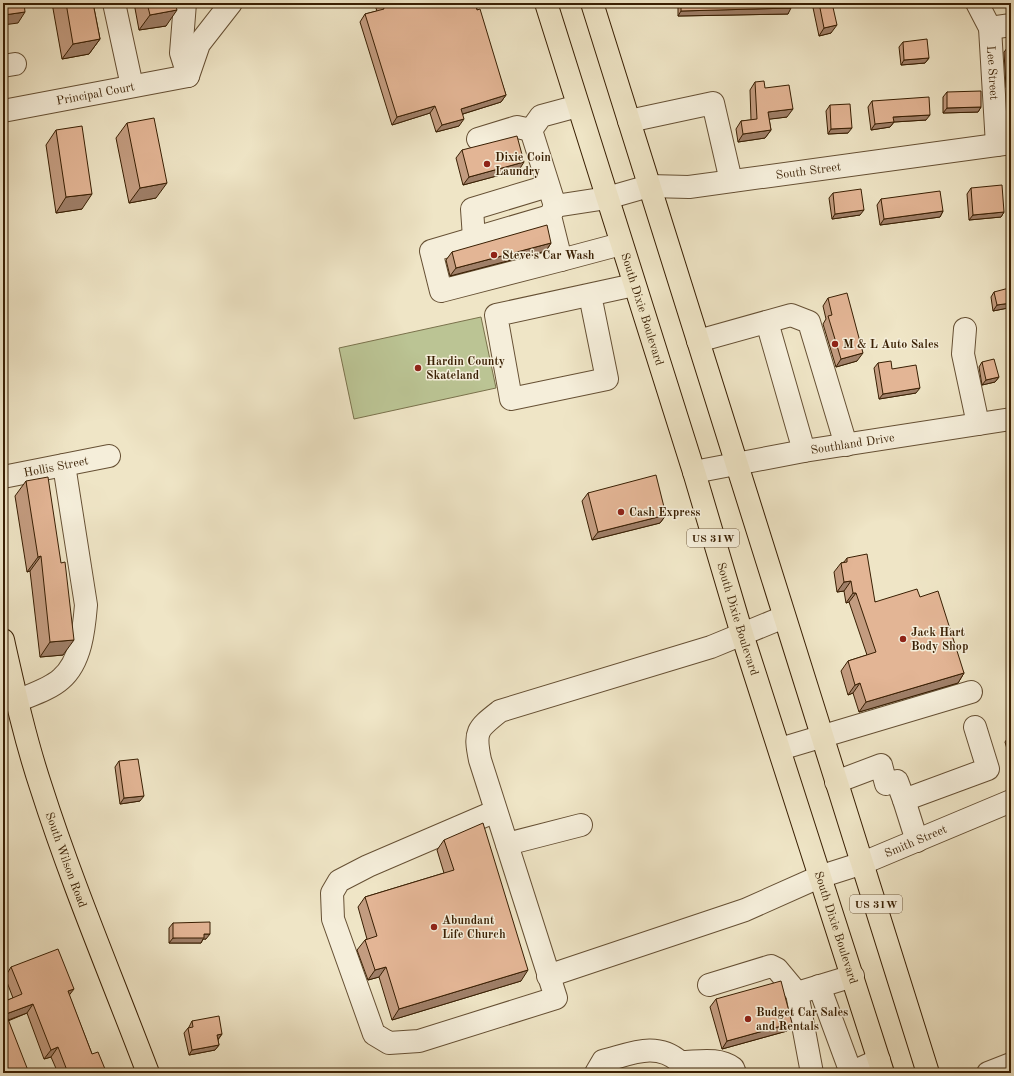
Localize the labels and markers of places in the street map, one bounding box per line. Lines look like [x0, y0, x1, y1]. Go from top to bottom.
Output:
place label: Dixie Coin Laundry [495, 152, 551, 178]
marker: Dixie Coin Laundry [482, 159, 492, 169]
marker: Steve's Car Wash [489, 250, 499, 260]
place label: Steve's Car Wash [502, 250, 595, 262]
marker: M & L Auto Sales [830, 339, 840, 349]
place label: M & L Auto Sales [843, 339, 939, 351]
place label: Hardin County Skateland [426, 356, 505, 382]
marker: Hardin County Skateland [413, 363, 423, 373]
marker: Cash Express [616, 507, 626, 517]
place label: Cash Express [629, 507, 701, 519]
place label: Jack Hart Body Shop [911, 627, 968, 653]
marker: Jack Hart Body Shop [898, 634, 908, 644]
place label: Abundant Life Church [442, 915, 506, 941]
marker: Abundant Life Church [429, 922, 439, 932]
place label: Budget Car Sales and Rentals [756, 1007, 848, 1033]
marker: Budget Car Sales and Rentals [743, 1014, 753, 1024]

